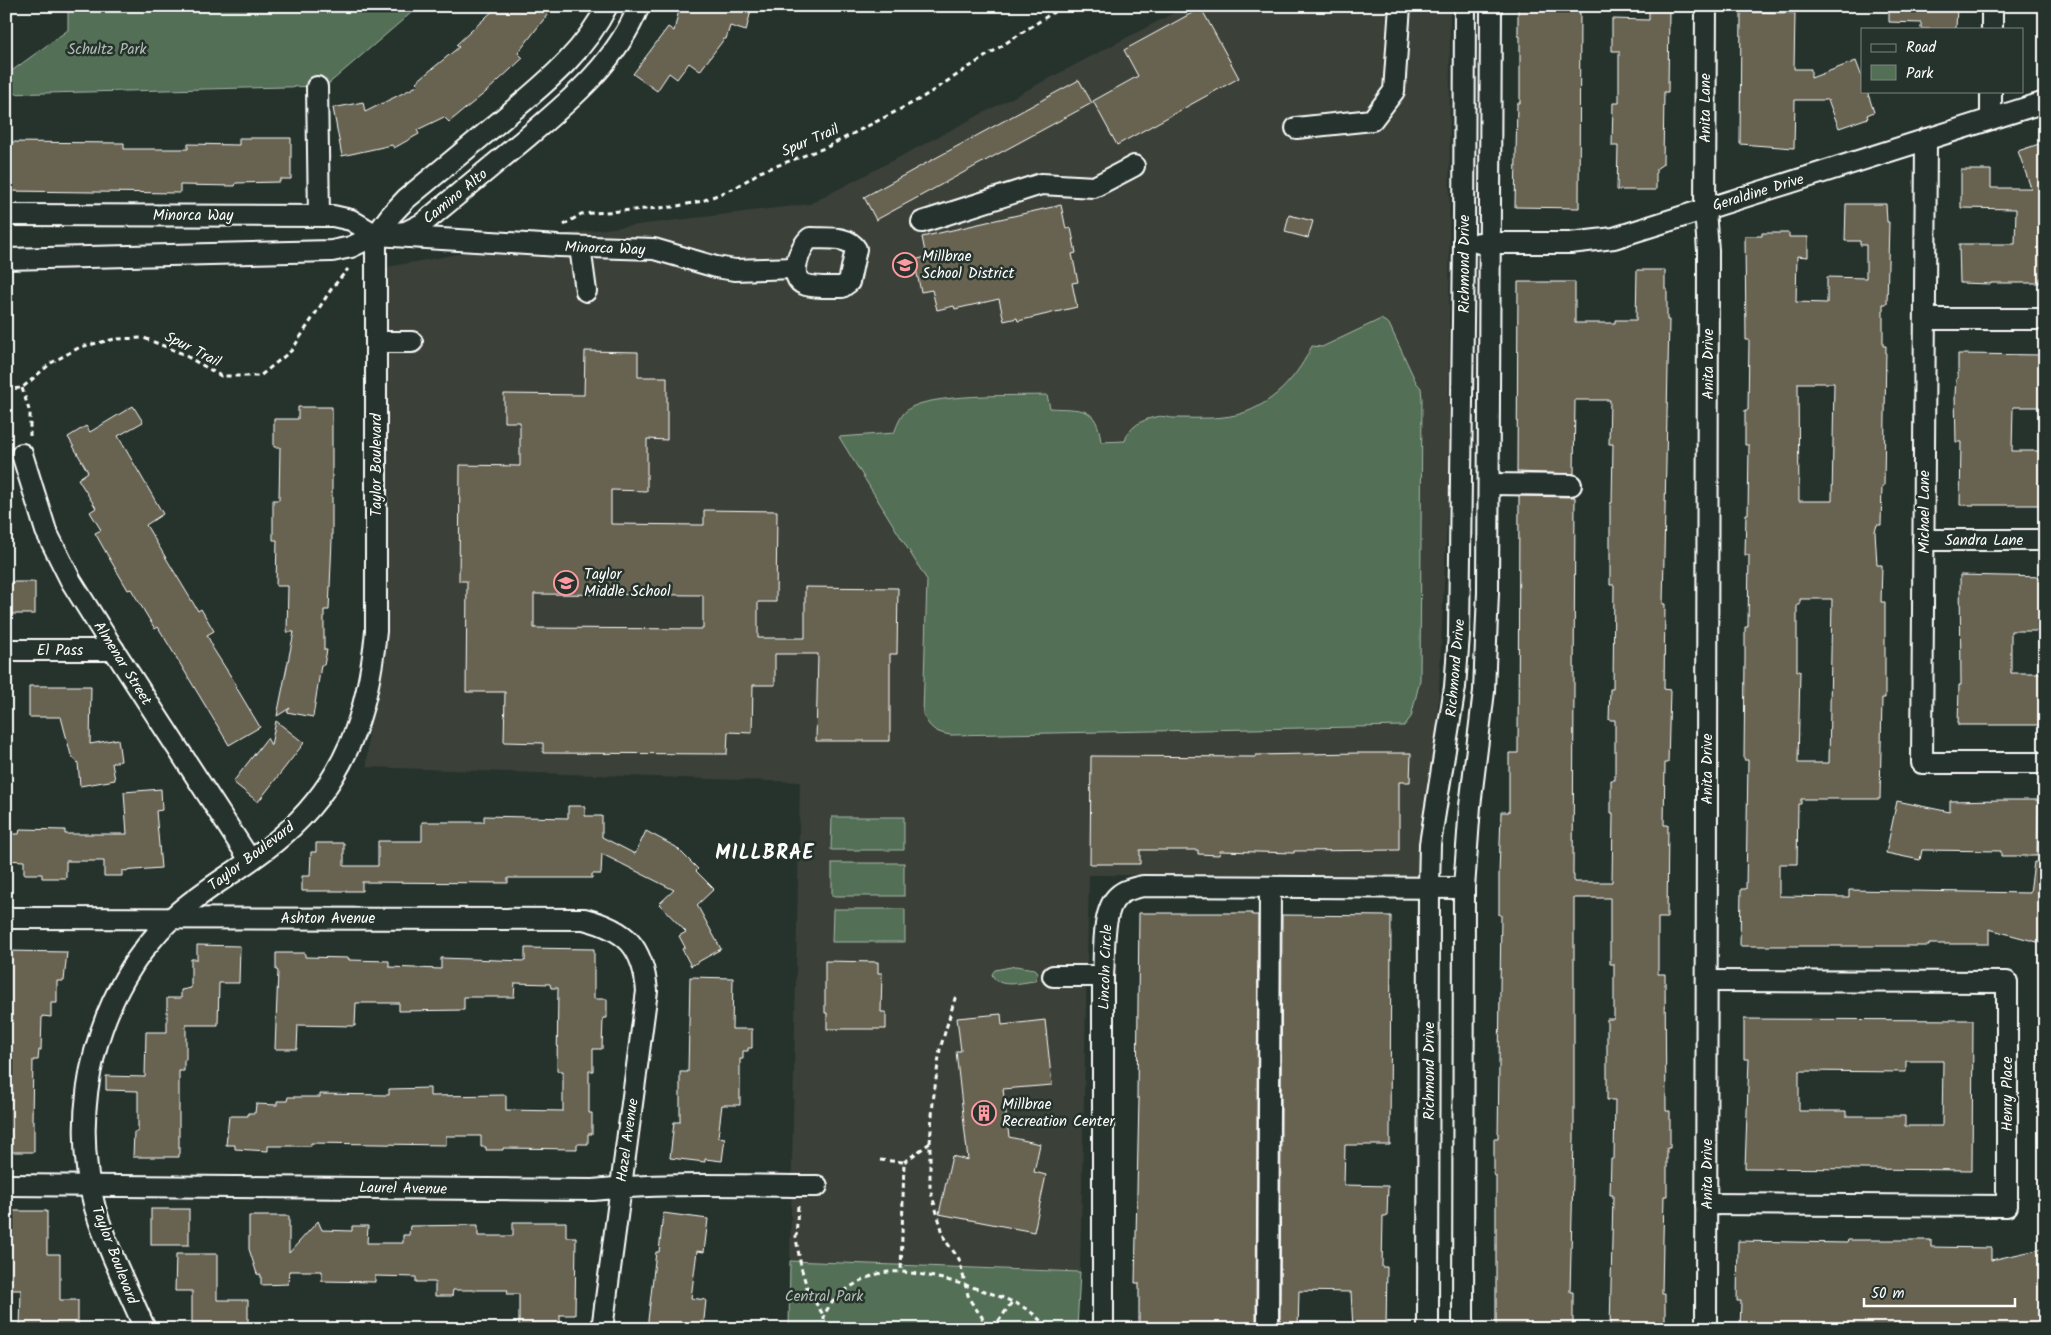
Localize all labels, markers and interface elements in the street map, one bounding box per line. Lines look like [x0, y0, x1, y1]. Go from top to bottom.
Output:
legend [1861, 28, 2024, 92]
text: Road [1906, 36, 1937, 60]
park label: Schultz Park [67, 38, 148, 62]
text: Park [1906, 62, 1934, 86]
street label: Anita Lane [1694, 73, 1718, 143]
street label: Spur Trail [778, 118, 843, 164]
street label: Camino Alto [418, 163, 494, 231]
street label: Geraldine Drive [1710, 168, 1807, 218]
street label: Minorca Way [153, 204, 234, 228]
street label: Richmond Drive [1453, 214, 1477, 313]
street label: Minorca Way [564, 236, 647, 262]
place label: Millbrae School District [922, 245, 1015, 286]
school or university icon: Millbrae School District [892, 252, 918, 278]
street label: Spur Trail [160, 325, 225, 374]
street label: Anita Drive [1697, 328, 1721, 399]
street label: Taylor Boulevard [365, 413, 389, 517]
street label: Michael Lane [1913, 470, 1937, 554]
street label: Sandra Lane [1945, 529, 2023, 553]
place label: Taylor Middle School [584, 563, 671, 604]
school or university icon: Taylor Middle School [553, 570, 579, 596]
street label: Almenar Street [87, 617, 158, 711]
street label: Richmond Drive [1440, 618, 1472, 718]
street label: El Pass [37, 639, 84, 663]
street label: Anita Drive [1696, 733, 1720, 804]
street label: Taylor Boulevard [203, 816, 301, 897]
district label: MILLBRAE [715, 838, 815, 870]
street label: Ashton Avenue [281, 907, 375, 931]
street label: Lincoln Circle [1093, 924, 1119, 1010]
street label: Richmond Drive [1418, 1021, 1442, 1120]
street label: Henry Place [1996, 1056, 2020, 1132]
place label: Millbrae Recreation Center [1002, 1093, 1115, 1134]
street label: Hazel Avenue [610, 1096, 646, 1184]
building icon: Millbrae Recreation Center [971, 1100, 997, 1126]
street label: Anita Drive [1696, 1138, 1720, 1209]
street label: Laurel Avenue [359, 1176, 447, 1202]
street label: Taylor Boulevard [84, 1203, 144, 1308]
scale bar [1864, 1275, 2015, 1307]
text: 50 m [1871, 1282, 1905, 1306]
park label: Central Park [785, 1285, 864, 1309]

